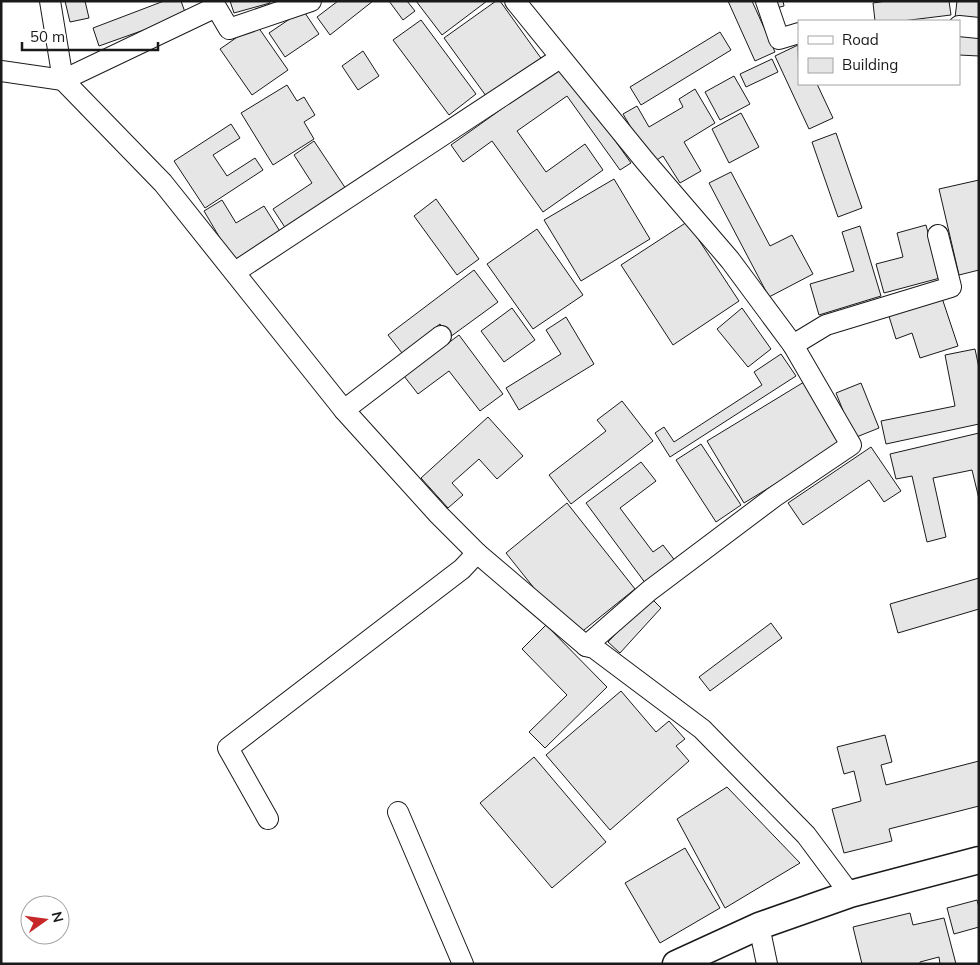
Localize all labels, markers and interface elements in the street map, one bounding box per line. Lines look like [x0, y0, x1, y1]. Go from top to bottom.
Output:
scale bar [22, 20, 159, 52]
legend [798, 20, 960, 85]
text: 50 m [30, 27, 65, 46]
text: Road [842, 30, 879, 49]
text: Building [842, 55, 898, 74]
north arrow [20, 895, 70, 945]
text: N [48, 910, 68, 924]

